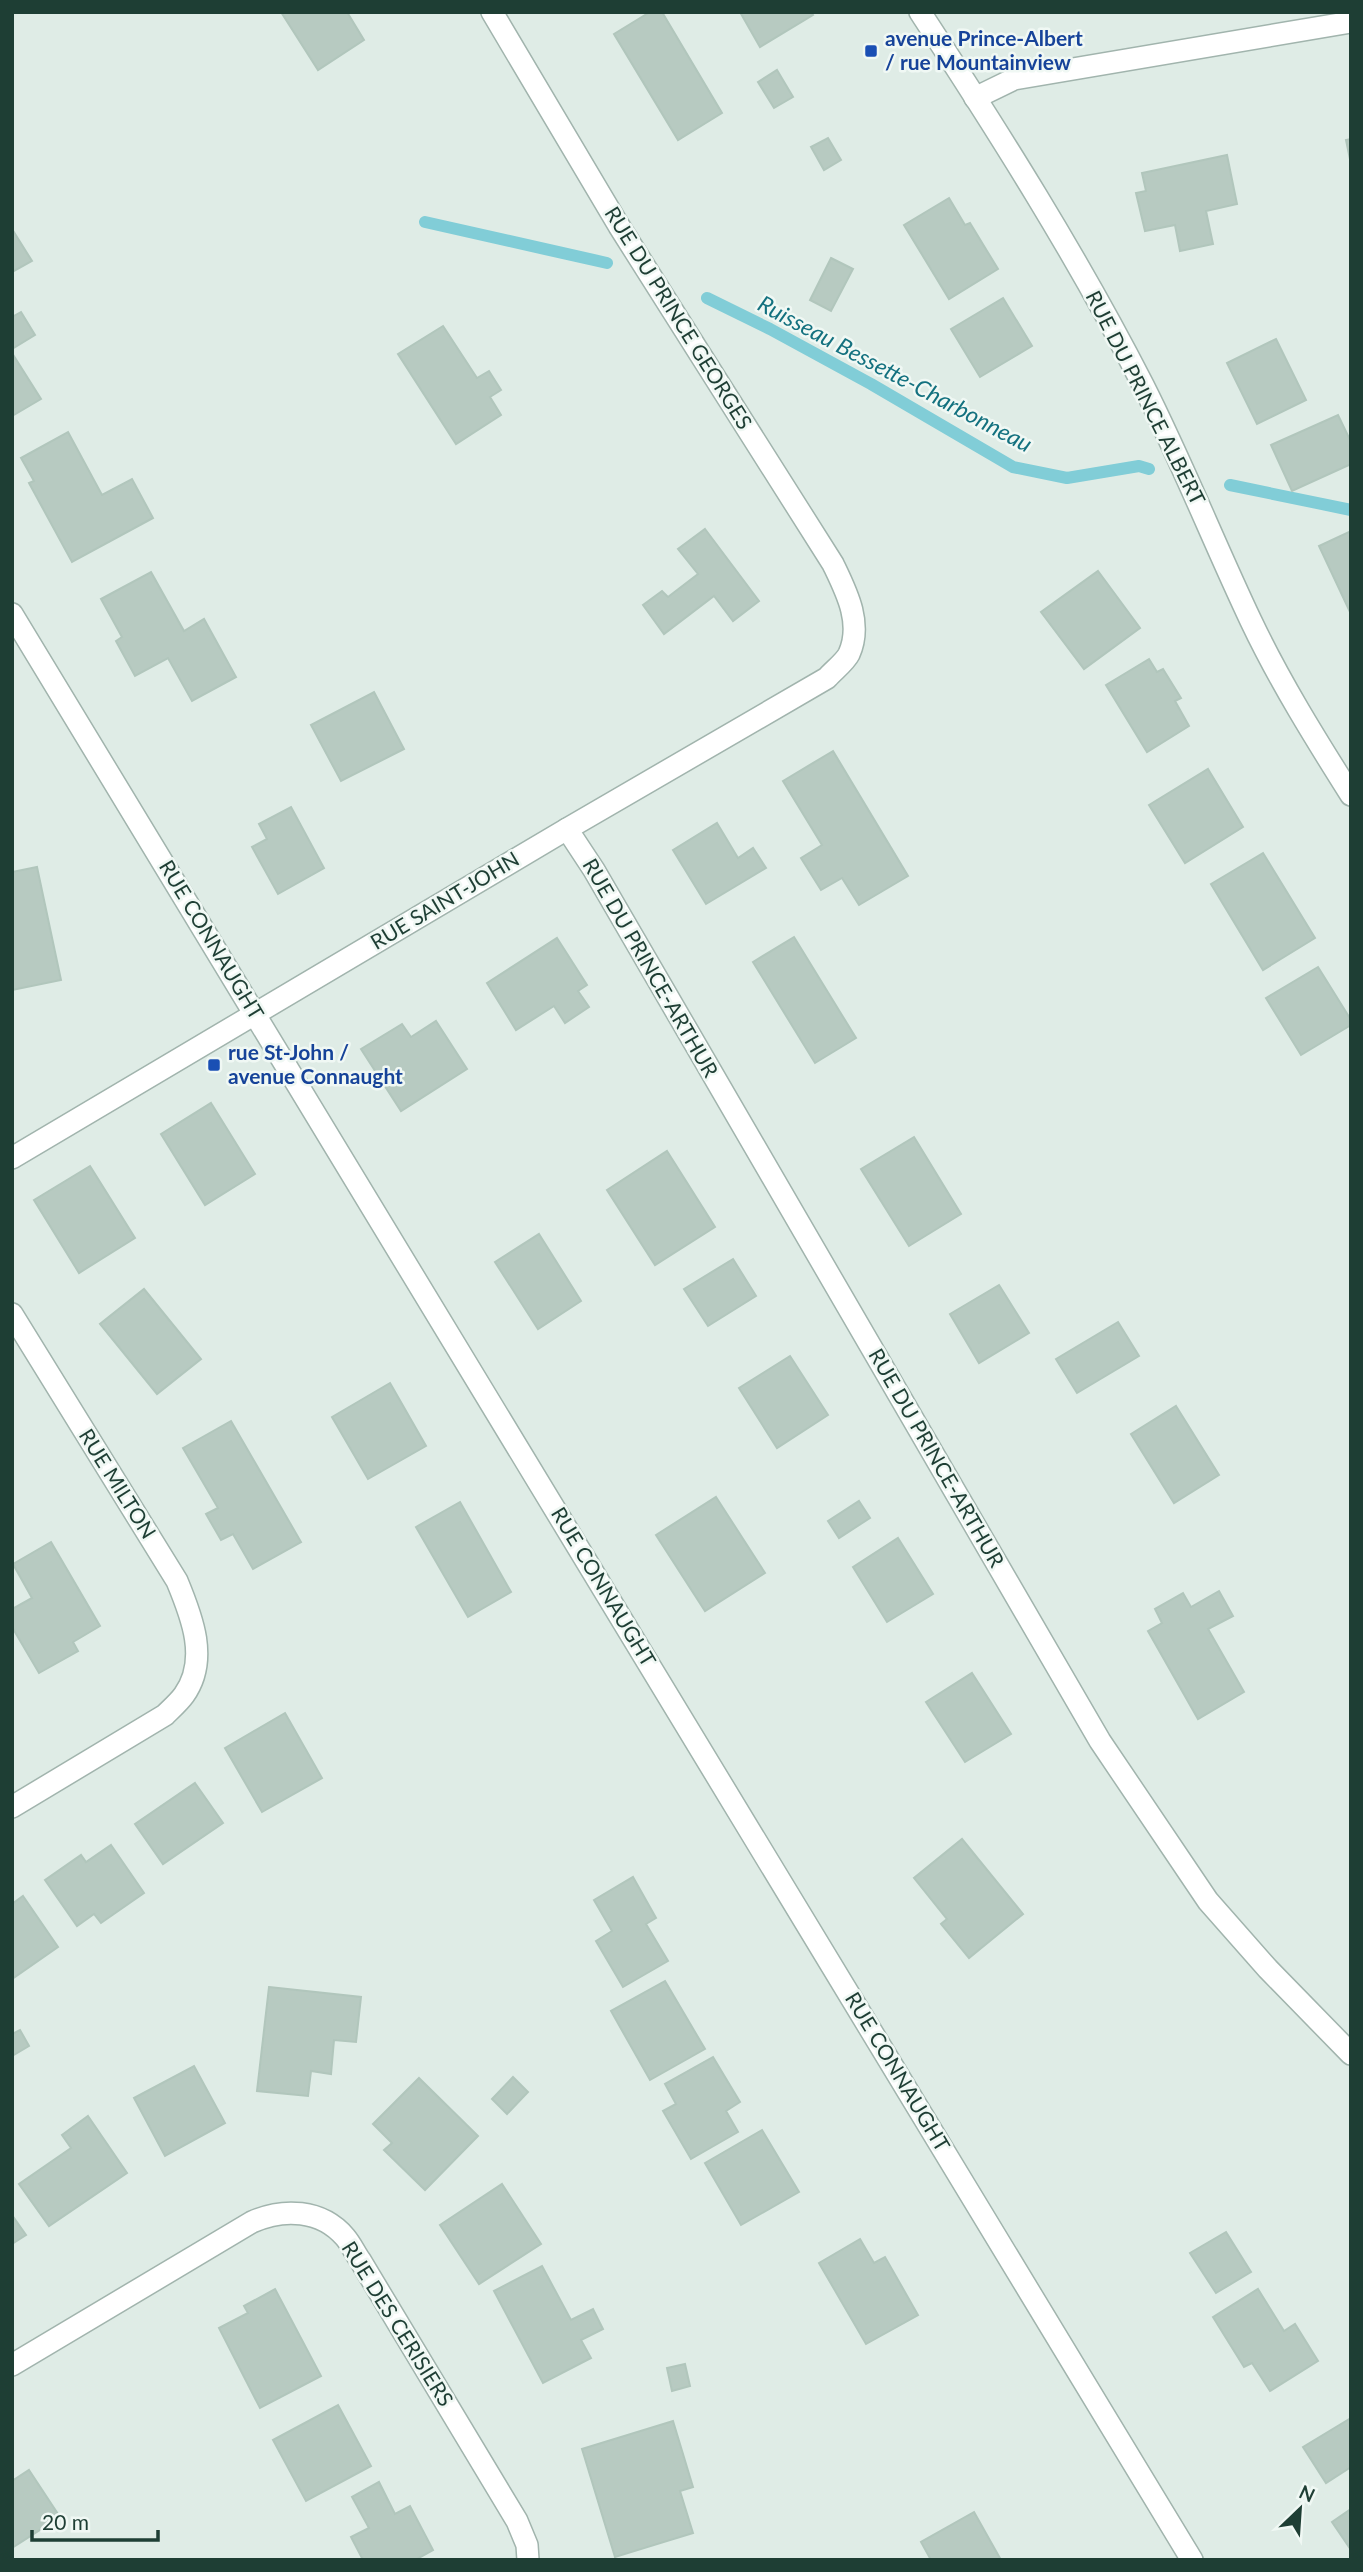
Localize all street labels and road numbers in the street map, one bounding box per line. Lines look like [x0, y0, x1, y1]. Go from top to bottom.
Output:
street label: RUE DU PRINCE GEORGES [600, 201, 758, 433]
street label: RUE DU PRINCE ALBERT [1081, 286, 1212, 509]
street label: RUE SAINT-JOHN [365, 846, 523, 954]
street label: RUE DU PRINCE-ARTHUR [578, 853, 725, 1082]
street label: RUE CONNAUGHT [155, 855, 270, 1024]
street label: RUE DU PRINCE-ARTHUR [864, 1343, 1011, 1572]
street label: RUE MILTON [75, 1424, 162, 1543]
street label: RUE CONNAUGHT [547, 1502, 662, 1671]
street label: RUE CONNAUGHT [841, 1987, 956, 2156]
street label: RUE DES CERISIERS [337, 2236, 459, 2410]

